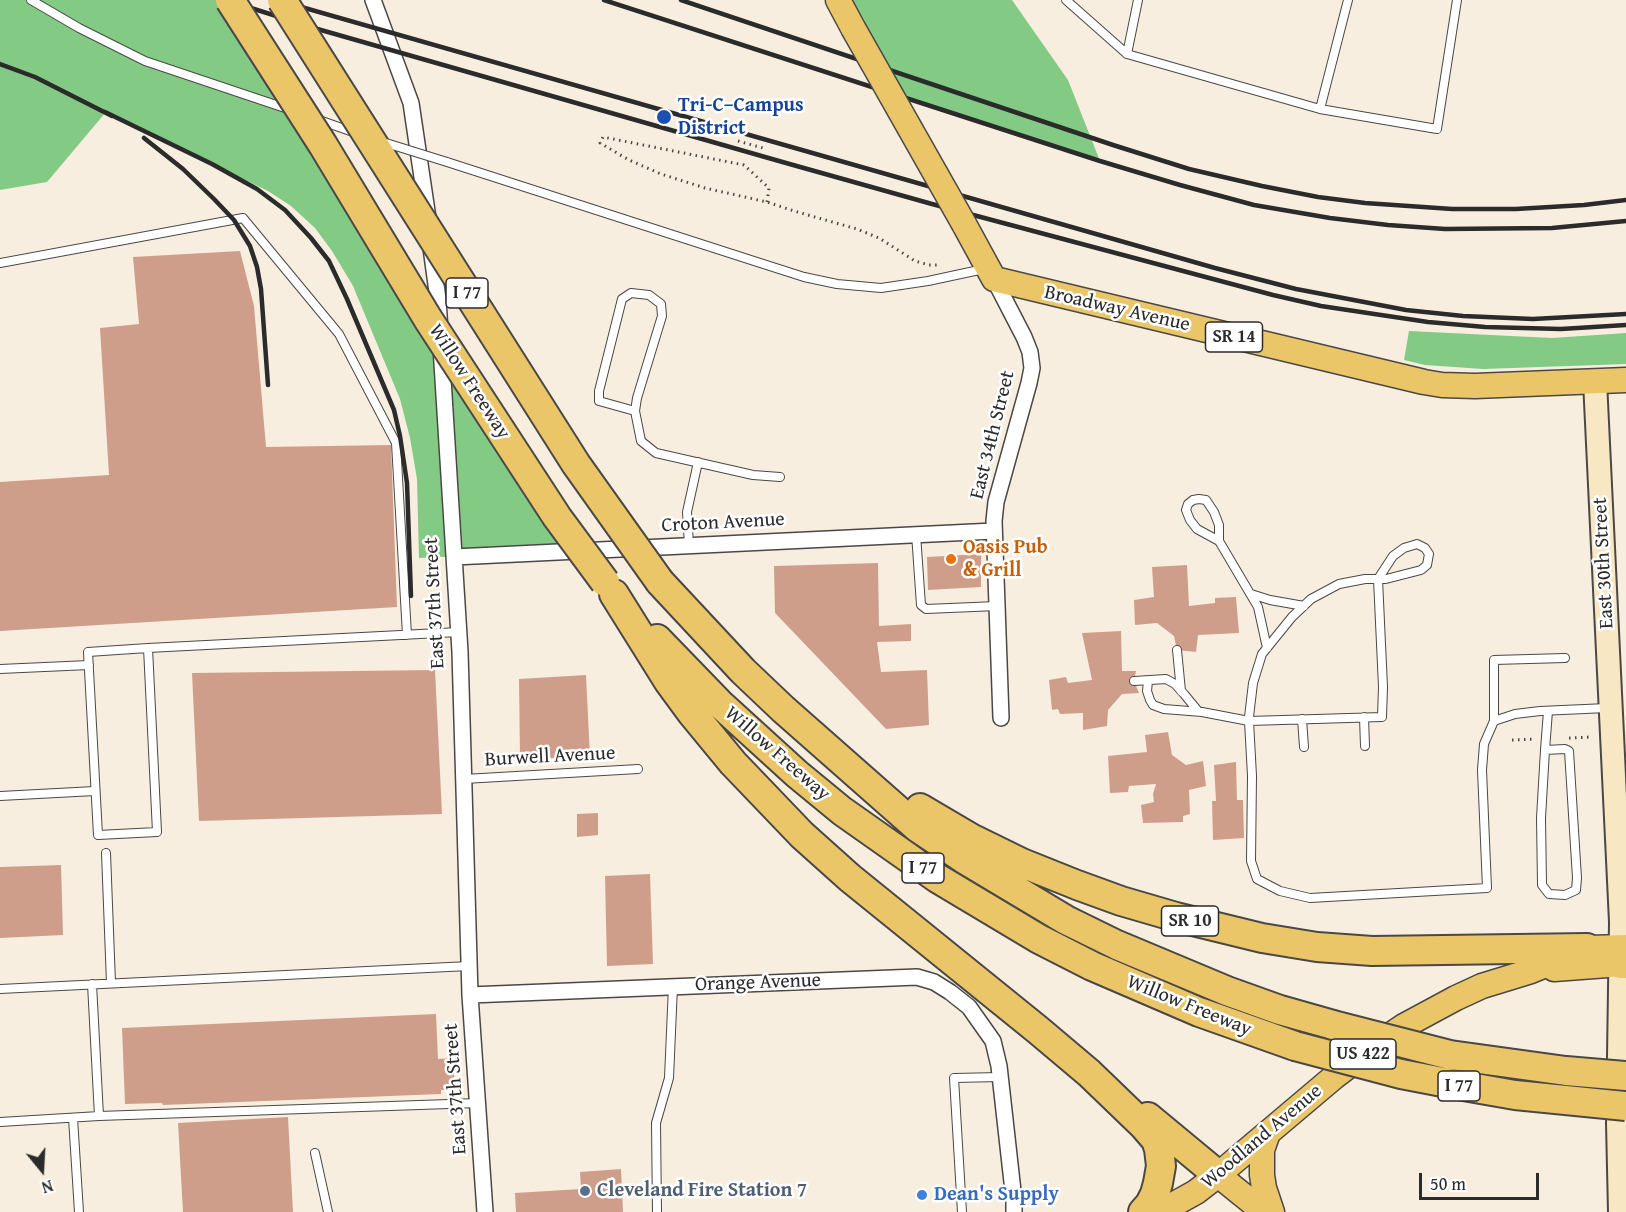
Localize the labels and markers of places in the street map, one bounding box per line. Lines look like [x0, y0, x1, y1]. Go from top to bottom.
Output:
place label: Tri-C–Campus District [678, 94, 804, 141]
marker: Tri-C–Campus District [655, 108, 673, 126]
place label: Oasis Pub & Grill [963, 536, 1048, 583]
marker: Oasis Pub & Grill [944, 552, 958, 566]
place label: Cleveland Fire Station 7 [597, 1179, 807, 1203]
place label: Dean's Supply [934, 1183, 1059, 1207]
marker: Cleveland Fire Station 7 [578, 1184, 592, 1198]
marker: Dean's Supply [915, 1188, 929, 1202]

